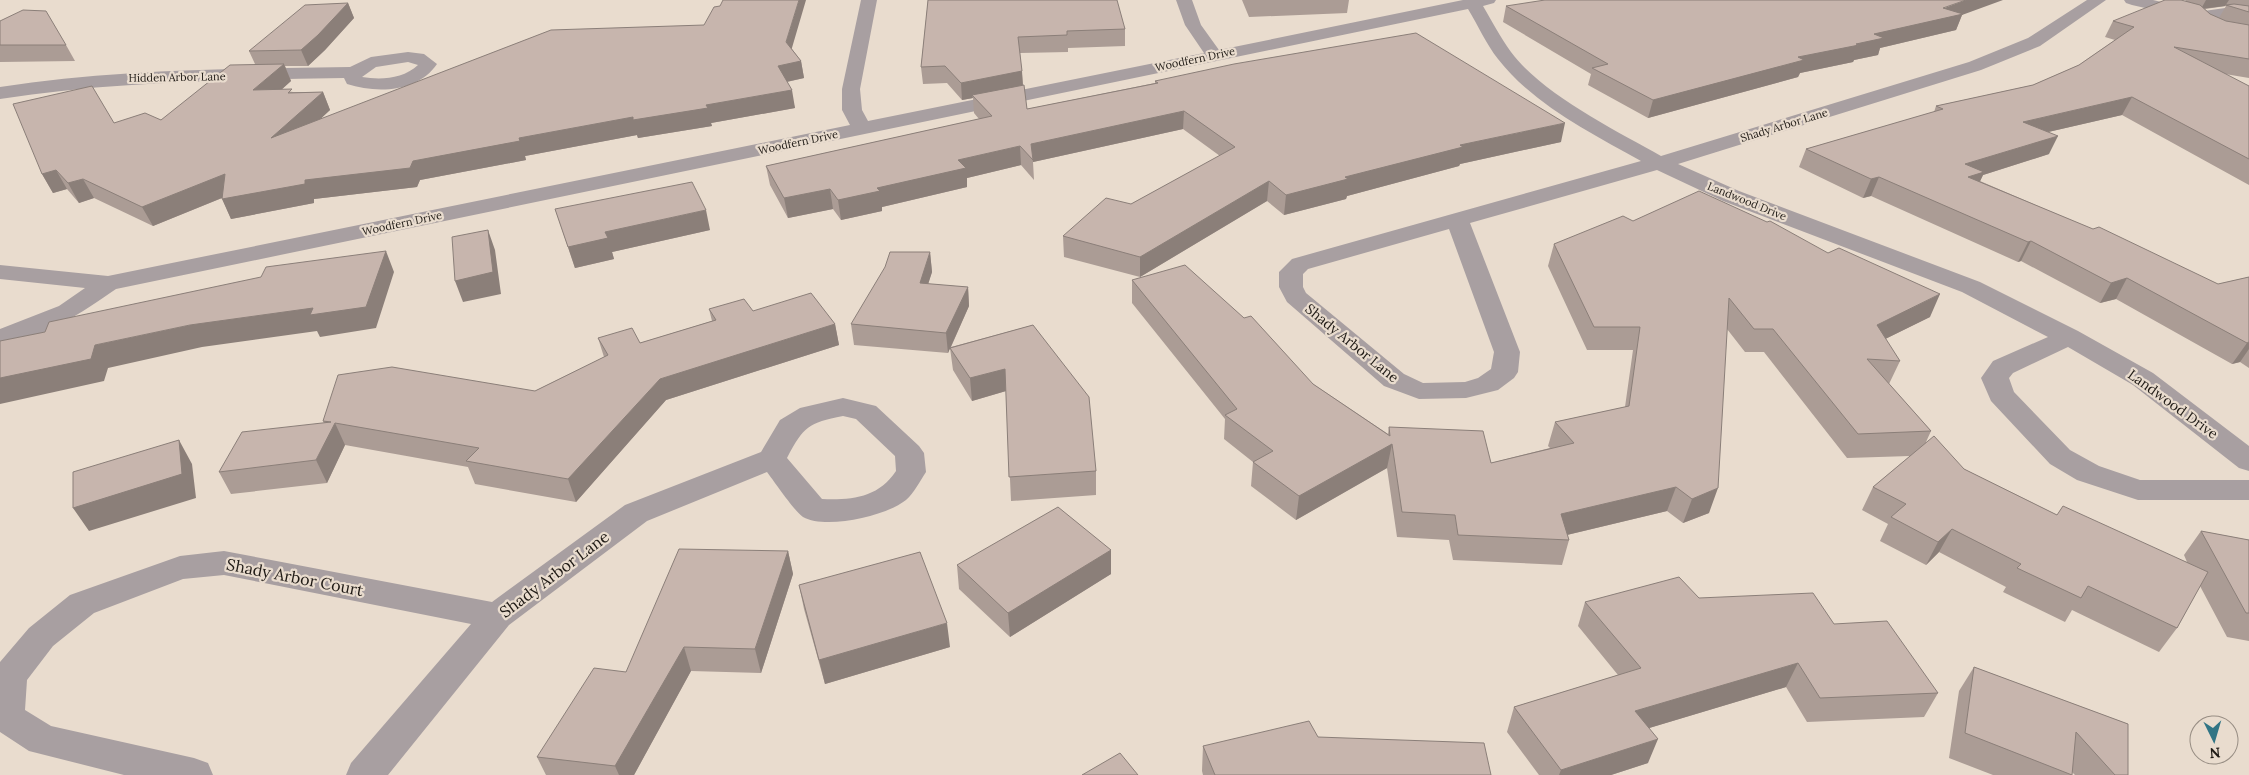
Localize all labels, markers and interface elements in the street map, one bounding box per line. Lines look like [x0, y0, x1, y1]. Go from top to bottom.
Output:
street label: Woodfern Drive [1154, 44, 1236, 74]
street label: Hidden Arbor Lane [128, 69, 226, 85]
street label: Shady Arbor Lane [1739, 105, 1829, 145]
street label: Woodfern Drive [757, 127, 839, 157]
street label: Landwood Drive [1705, 179, 1789, 223]
street label: Woodfern Drive [361, 208, 443, 238]
street label: Shady Arbor Lane [1301, 300, 1403, 387]
street label: Landwood Drive [2124, 365, 2222, 443]
street label: Shady Arbor Lane [495, 526, 613, 622]
street label: Shady Arbor Court [225, 554, 366, 600]
north arrow [2189, 715, 2239, 765]
text: N [2209, 744, 2221, 762]

